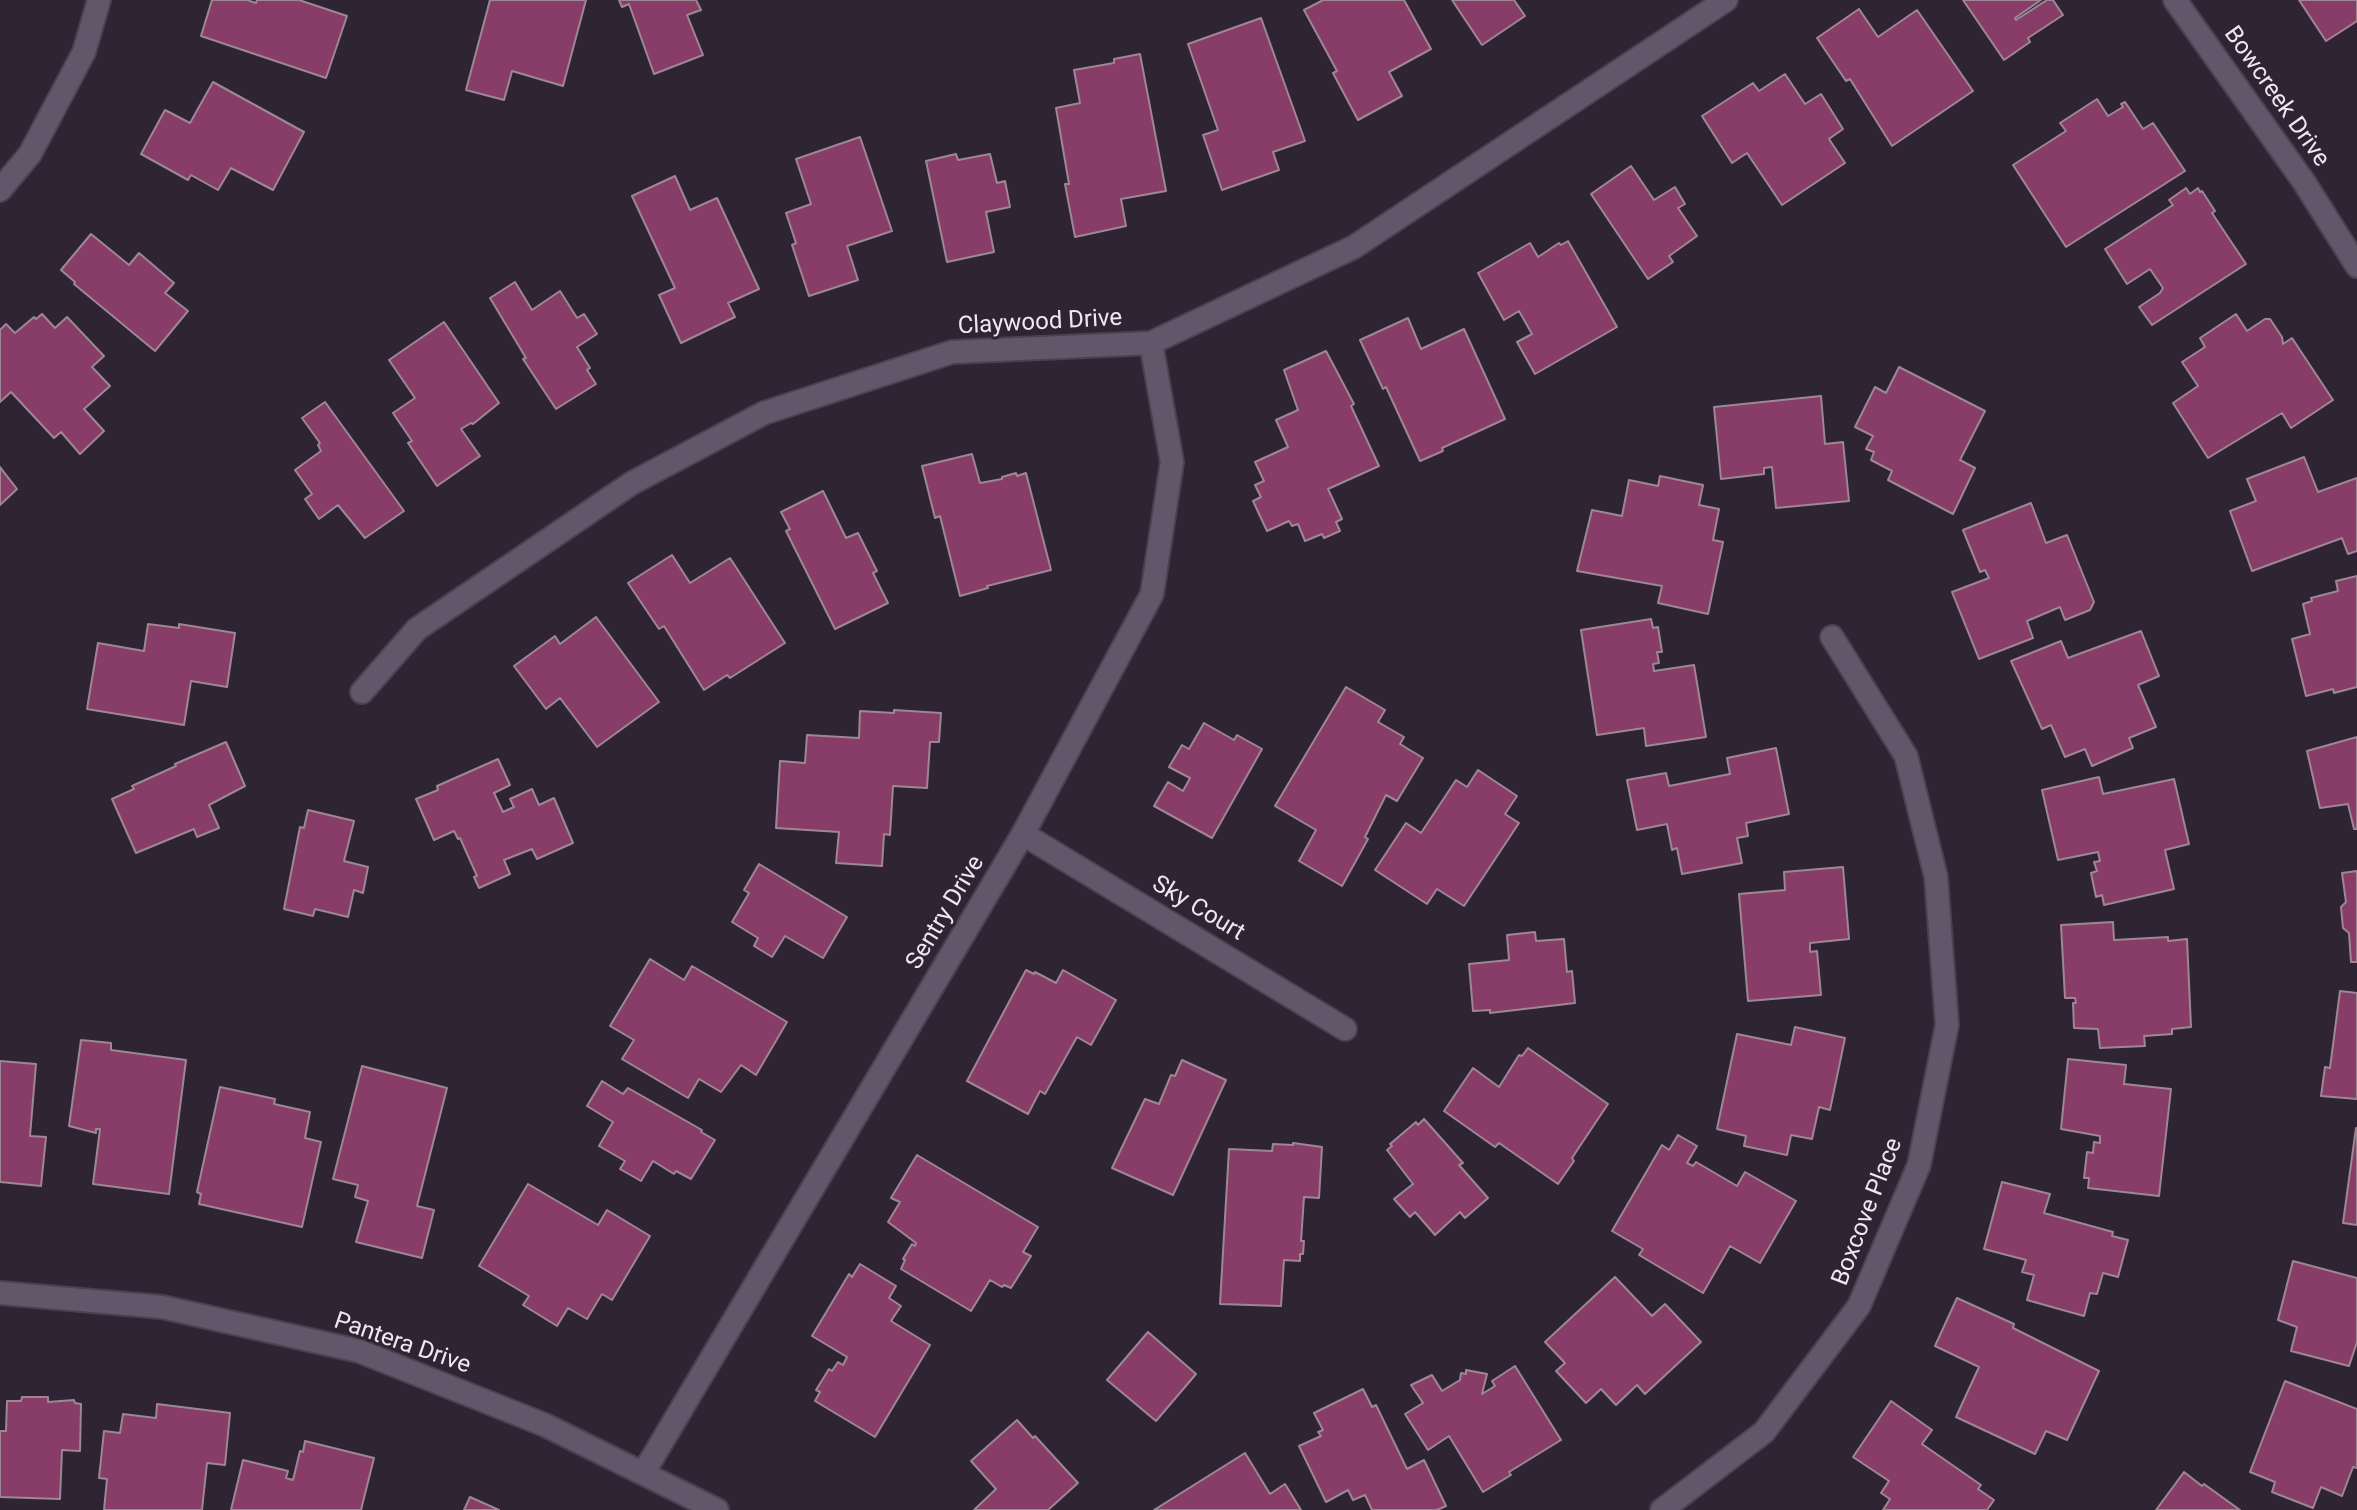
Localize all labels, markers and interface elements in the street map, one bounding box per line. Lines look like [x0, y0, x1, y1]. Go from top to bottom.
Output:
street label: Bowcreek Drive [2217, 21, 2335, 173]
street label: Claywood Drive [957, 304, 1123, 342]
street label: Sentry Drive [901, 851, 991, 975]
street label: Sky Court [1147, 870, 1249, 948]
street label: Boxcove Place [1827, 1134, 1909, 1290]
street label: Pantera Drive [330, 1307, 474, 1381]

